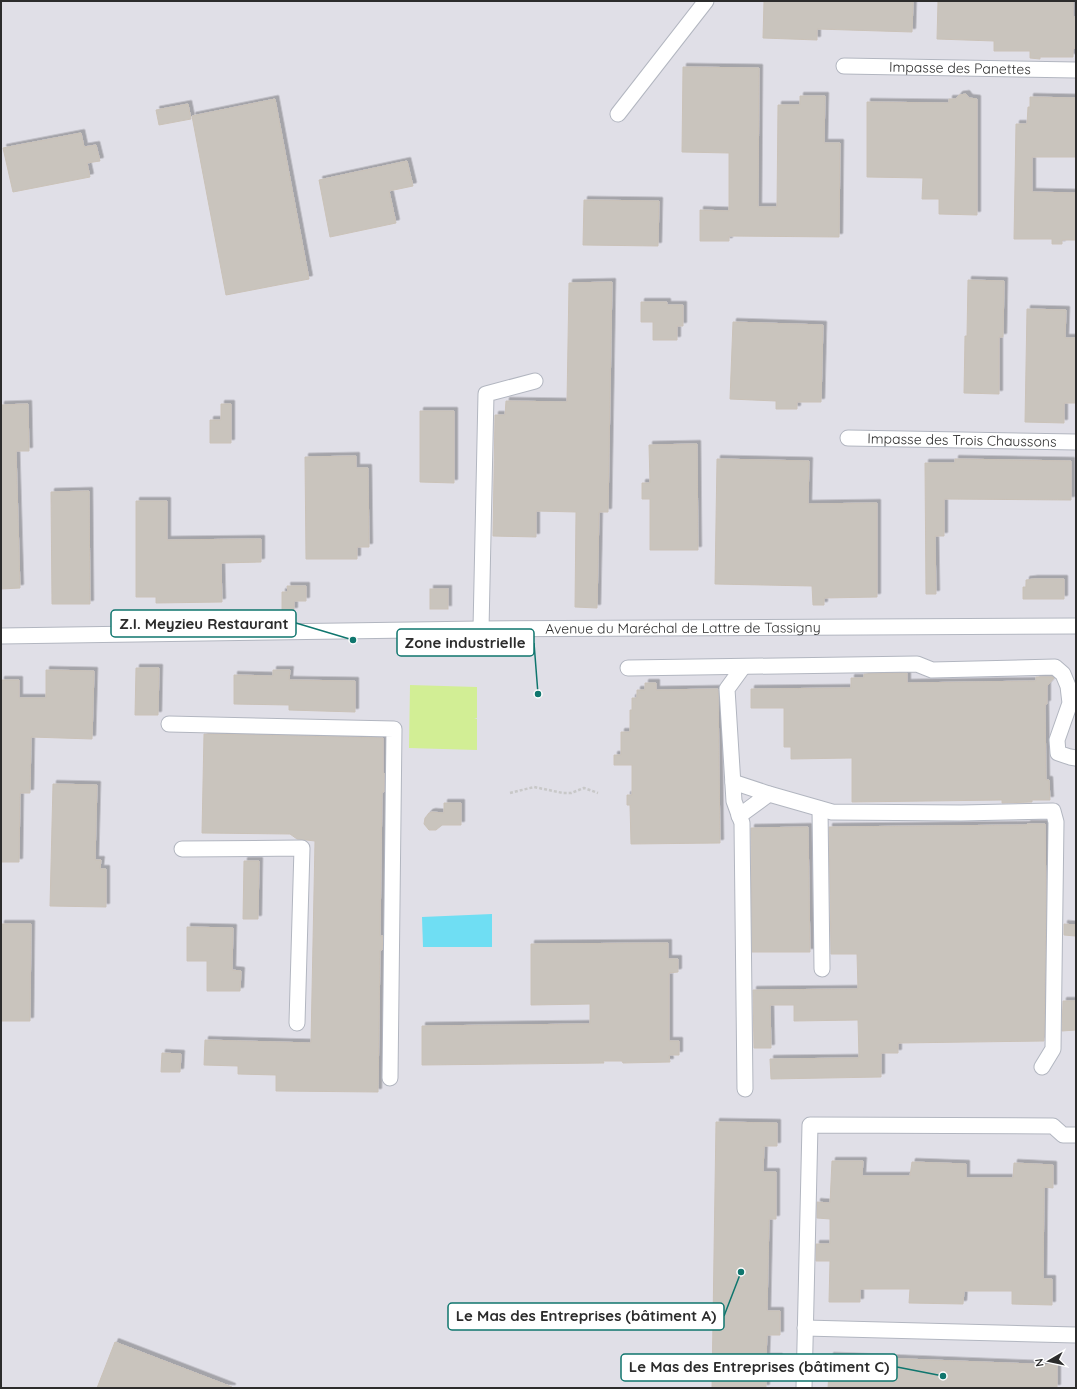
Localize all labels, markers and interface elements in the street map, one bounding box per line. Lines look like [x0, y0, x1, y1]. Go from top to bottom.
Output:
street label: Impasse des Panettes [889, 58, 1031, 78]
street label: Impasse des Trois Chaussons [867, 429, 1057, 451]
callout: Z.I. Meyzieu Restaurant [111, 610, 296, 637]
text: Z.I. Meyzieu Restaurant [119, 614, 289, 633]
street label: Avenue du Maréchal de Lattre de Tassigny [545, 618, 821, 638]
callout: Zone industrielle [397, 629, 534, 656]
text: Zone industrielle [404, 633, 526, 652]
callout: Le Mas des Entreprises (bâtiment A) [448, 1303, 724, 1330]
text: Le Mas des Entreprises (bâtiment A) [456, 1306, 716, 1325]
north arrow [1029, 1341, 1069, 1381]
callout: Le Mas des Entreprises (bâtiment C) [621, 1354, 897, 1381]
text: Le Mas des Entreprises (bâtiment C) [629, 1357, 889, 1376]
text: N [1032, 1357, 1047, 1368]

